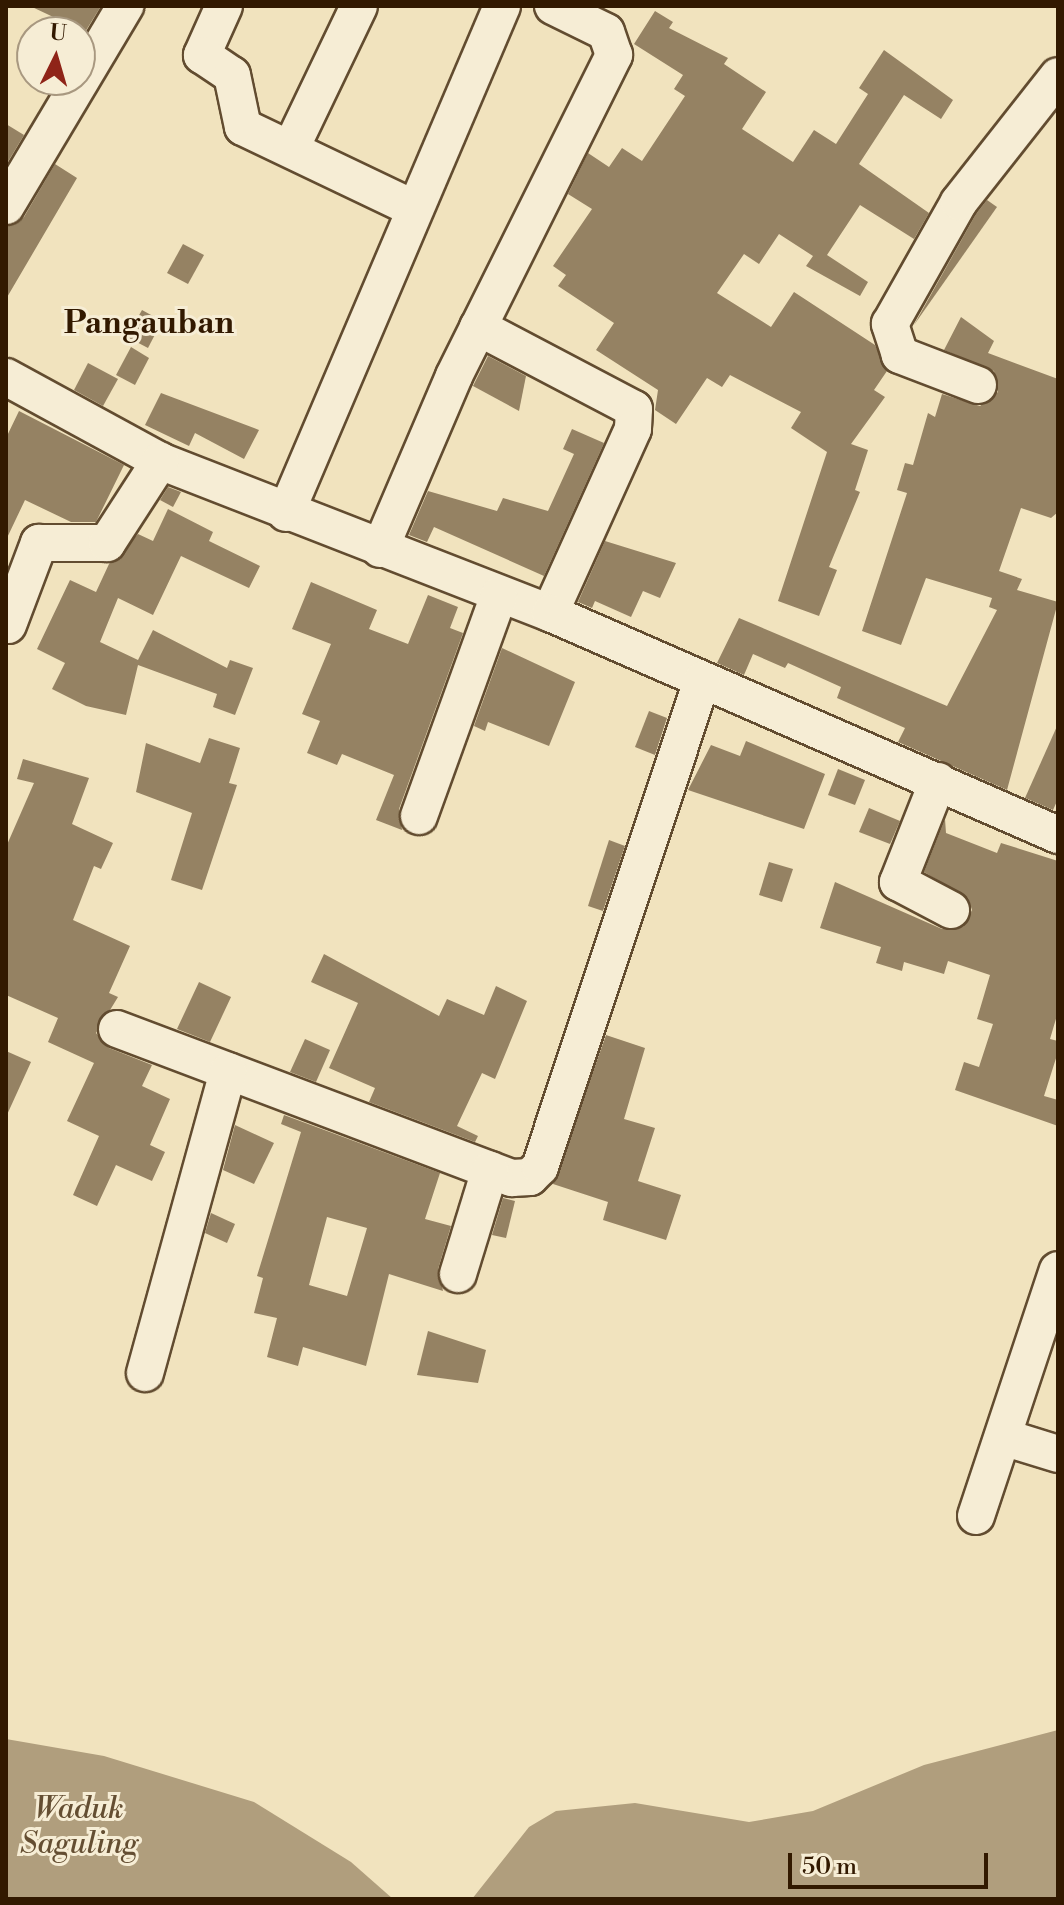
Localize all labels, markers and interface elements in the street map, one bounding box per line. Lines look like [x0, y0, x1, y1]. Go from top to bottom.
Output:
north arrow [16, 16, 96, 96]
text: U [48, 19, 68, 48]
district label: Pangauban [64, 304, 234, 342]
water label: Waduk Saguling [20, 1791, 138, 1862]
scale bar [792, 1837, 992, 1887]
text: 50 m [802, 1852, 857, 1882]

